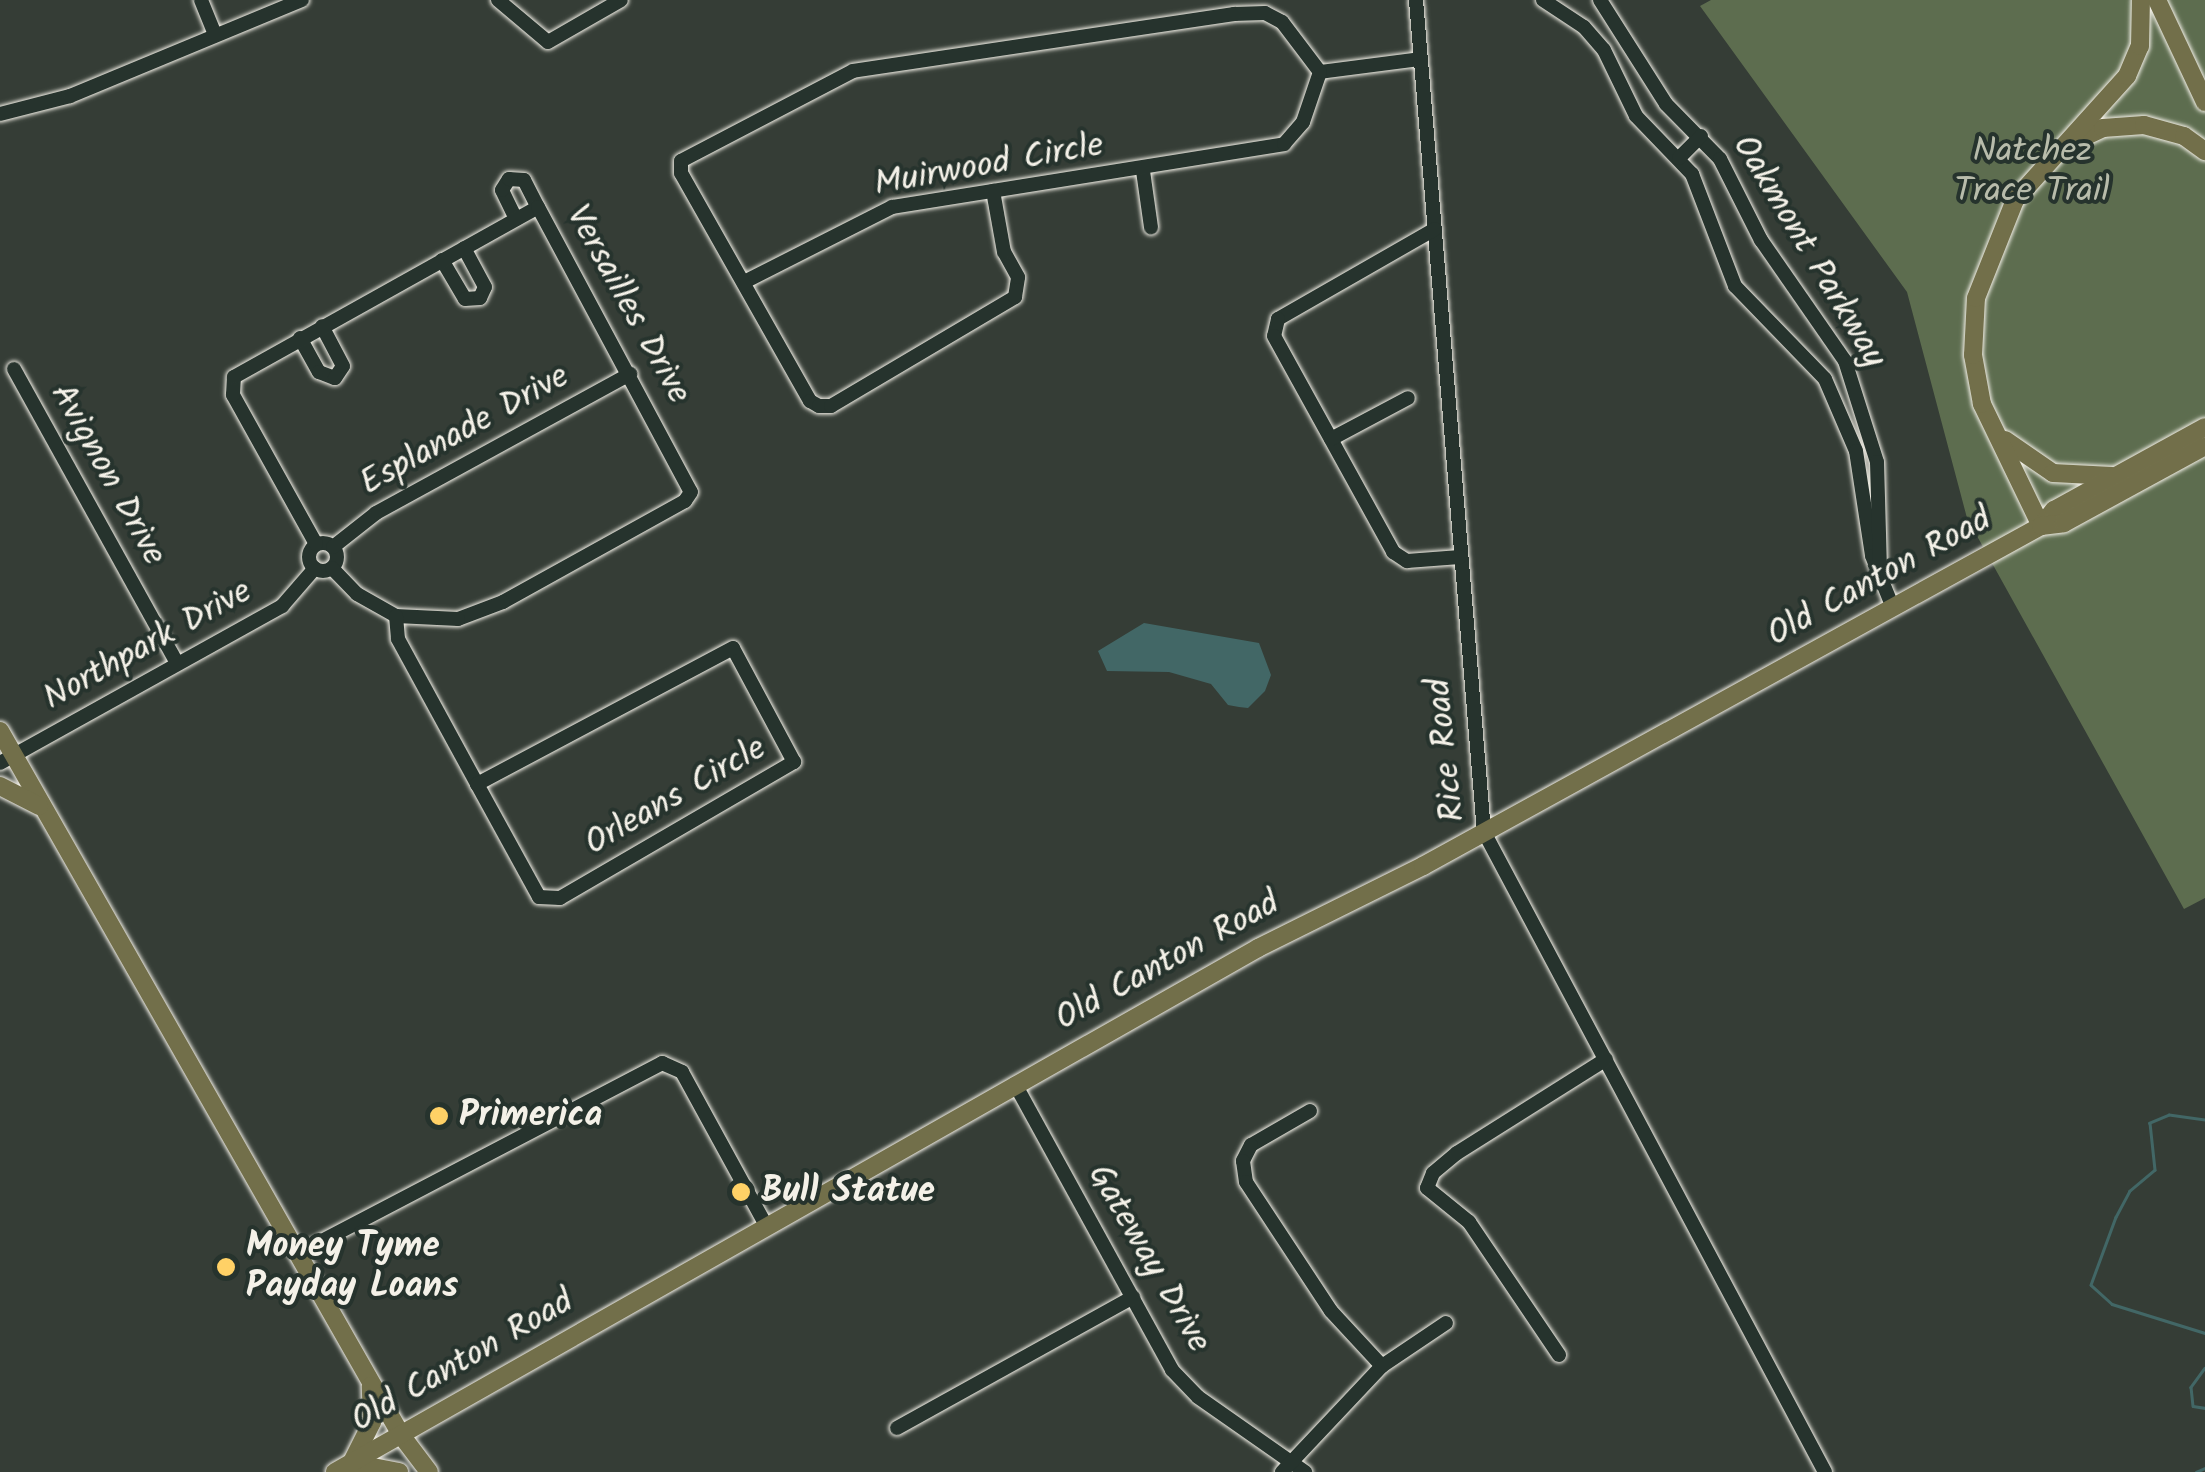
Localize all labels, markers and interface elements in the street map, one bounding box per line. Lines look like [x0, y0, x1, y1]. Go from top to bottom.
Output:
street label: Muirwood Circle [871, 125, 1107, 207]
street label: Oakmont Parkway [1722, 128, 1894, 376]
park label: Natchez Trace Trail [1954, 131, 2110, 213]
street label: Versailles Drive [555, 198, 699, 412]
street label: Esplanade Drive [353, 356, 577, 506]
street label: Avignon Drive [40, 377, 174, 573]
street label: Old Canton Road [1761, 499, 1999, 657]
street label: Northpark Drive [37, 571, 259, 721]
street label: Rice Road [1419, 676, 1475, 824]
street label: Orleans Circle [578, 728, 774, 866]
street label: Old Canton Road [1049, 883, 1287, 1041]
place label: Primerica [459, 1095, 602, 1137]
marker: Primerica [428, 1105, 450, 1127]
street label: Gateway Drive [1077, 1157, 1219, 1361]
place label: Bull Statue [761, 1171, 935, 1213]
marker: Bull Statue [730, 1181, 752, 1203]
place label: Money Tyme Payday Loans [246, 1226, 458, 1308]
marker: Money Tyme Payday Loans [215, 1256, 237, 1278]
street label: Old Canton Road [344, 1281, 582, 1443]

